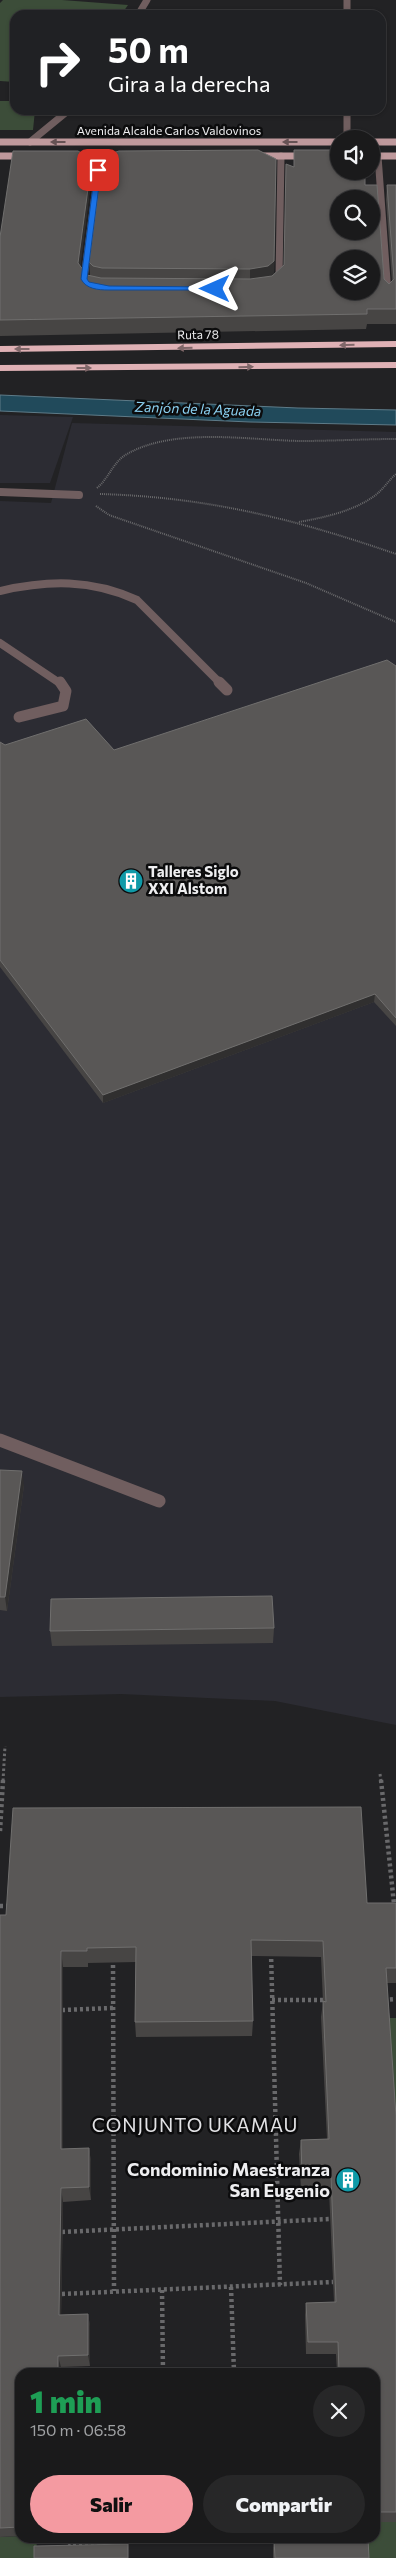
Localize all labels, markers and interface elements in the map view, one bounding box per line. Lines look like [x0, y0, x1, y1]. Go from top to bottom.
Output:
text: 50 m [108, 27, 189, 70]
icon: right [25, 30, 90, 95]
text: Gira a la derecha [108, 70, 270, 97]
street label: Avenida Alcalde Carlos Valdovinos [77, 123, 261, 137]
map controls [330, 130, 380, 300]
button: sound [330, 130, 380, 180]
one-way arrow [49, 138, 65, 146]
one-way arrow [282, 138, 298, 146]
pin [77, 149, 119, 191]
icon: arrive [84, 156, 112, 184]
button: search [330, 190, 380, 240]
button: layers [330, 250, 380, 300]
position arrow [188, 262, 240, 314]
street label: Ruta 78 [177, 327, 219, 341]
one-way arrow [339, 341, 355, 349]
one-way arrow [177, 344, 193, 352]
one-way arrow [14, 345, 30, 353]
one-way arrow [238, 363, 254, 371]
one-way arrow [76, 364, 92, 372]
water label: Zanjón de la Aguada [133, 398, 262, 419]
place label: Talleres Siglo XXI Alstom [148, 862, 239, 897]
building icon: Talleres Siglo XXI Alstom [118, 868, 144, 894]
district label: CONJUNTO UKAMAU [92, 2113, 298, 2136]
place label: Condominio Maestranza San Eugenio [127, 2158, 330, 2201]
building icon: Condominio Maestranza San Eugenio [335, 2167, 361, 2193]
text: 1 min [30, 2382, 102, 2419]
button: close [313, 2385, 365, 2437]
text: 150 m · 06:58 [30, 2420, 126, 2439]
button: Salir [30, 2475, 193, 2533]
button: Compartir [203, 2475, 365, 2533]

